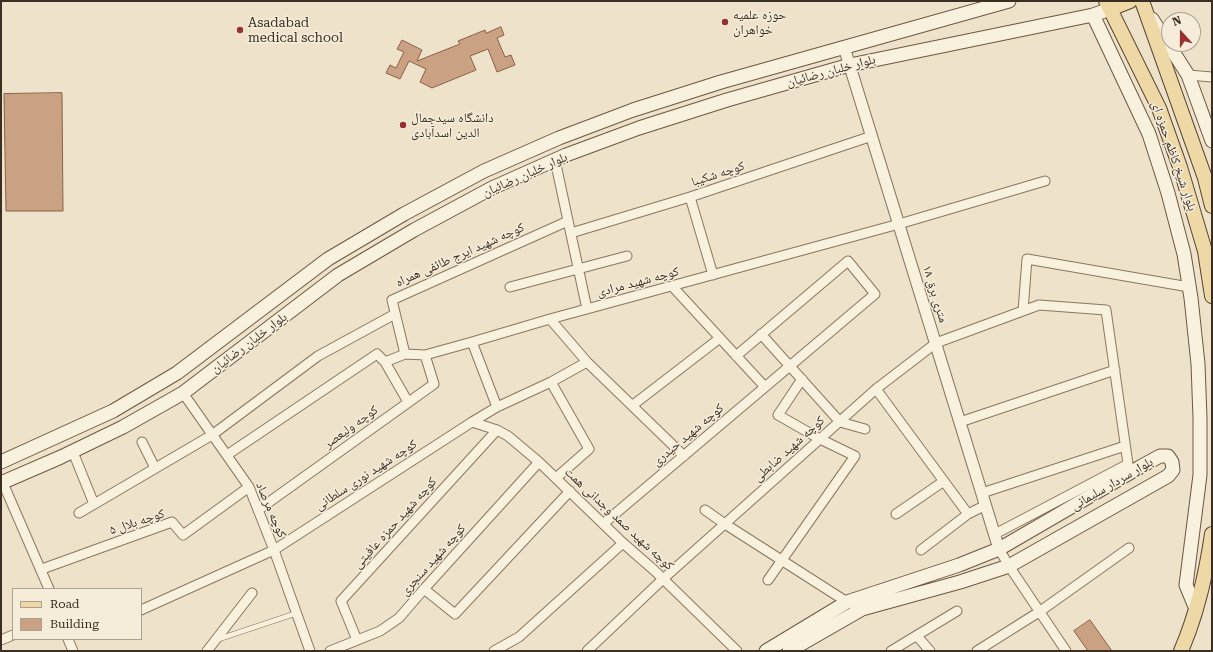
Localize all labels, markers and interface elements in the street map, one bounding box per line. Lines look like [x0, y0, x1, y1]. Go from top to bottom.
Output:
place label: حوزه علمیه خواهران [733, 7, 787, 38]
north arrow [1161, 12, 1201, 52]
text: N [1171, 14, 1183, 29]
place label: Asadabad medical school [248, 15, 343, 46]
marker: حوزه علمیه خواهران [720, 17, 730, 27]
marker: Asadabad medical school [235, 25, 245, 35]
street label: بلوار خلبان رضائیان [785, 52, 877, 90]
street label: بلوار شیخ کاظم حمزه ای [1148, 99, 1200, 213]
place label: دانشگاه سیدجمال الدین اسدآبادی [411, 110, 494, 141]
marker: دانشگاه سیدجمال الدین اسدآبادی [398, 120, 408, 130]
street label: بلوار خلبان رضائیان [480, 149, 570, 201]
street label: کوچه شکیبا [689, 158, 747, 190]
street label: کوچه شهید ایرج طائفی همراه [393, 220, 527, 290]
street label: ۱۸ متری برق [919, 263, 951, 325]
street label: کوچه شهید مرادی [595, 264, 681, 300]
street label: بلوار خلبان رضائیان [208, 309, 290, 377]
street label: کوچه شهید حیدری [649, 401, 727, 469]
street label: کوچه ولیعصر [321, 402, 381, 452]
street label: کوچه شهید ضابطی [750, 413, 828, 485]
street label: کوچه شهید نوری سلطانی [312, 436, 420, 514]
street label: بلوار سردار سلیمانی [1068, 454, 1156, 514]
street label: کوچه شهید صمد وجدانی همت [561, 464, 677, 574]
street label: کوچه شهید حمزه عافیتی [350, 474, 440, 572]
street label: کوچه مرصاد [252, 480, 290, 540]
street label: کوچه بلال ۵ [107, 506, 167, 538]
street label: کوچه شهید سنجری [397, 521, 469, 599]
legend [12, 588, 142, 640]
text: Road [50, 597, 79, 611]
text: Building [50, 617, 99, 631]

